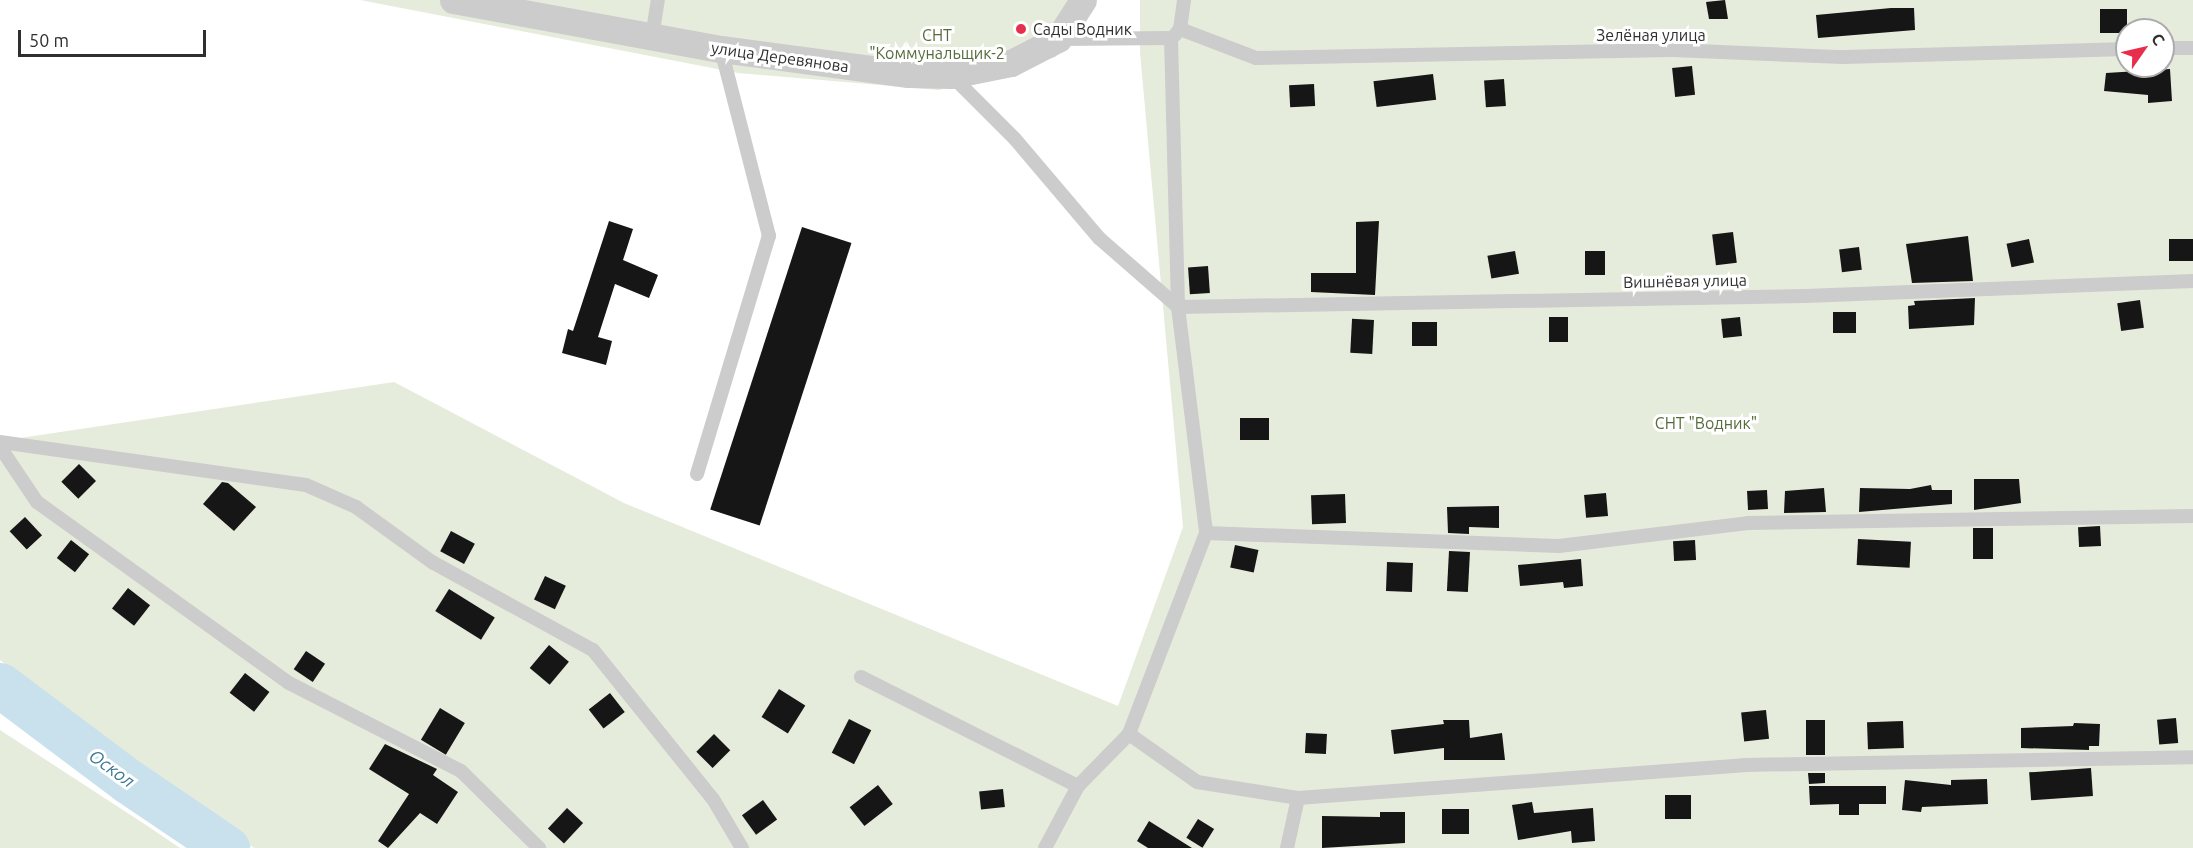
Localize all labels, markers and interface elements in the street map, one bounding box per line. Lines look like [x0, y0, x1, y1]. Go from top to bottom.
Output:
scale bar [21, 18, 208, 56]
north arrow [2115, 18, 2175, 78]
place label: Сады Водник [1033, 19, 1132, 39]
marker: Сады Водник [1014, 22, 1028, 36]
park label: СНТ "Коммунальщик-2 [869, 25, 1005, 63]
street label: Зелёная улица [1596, 25, 1706, 45]
text: 50 m [29, 30, 69, 50]
text: С [2148, 30, 2169, 48]
street label: улица Деревянова [710, 38, 850, 76]
street label: Вишнёвая улица [1623, 270, 1747, 292]
park label: СНТ "Водник" [1655, 413, 1757, 433]
water label: Оскол [85, 744, 139, 792]

